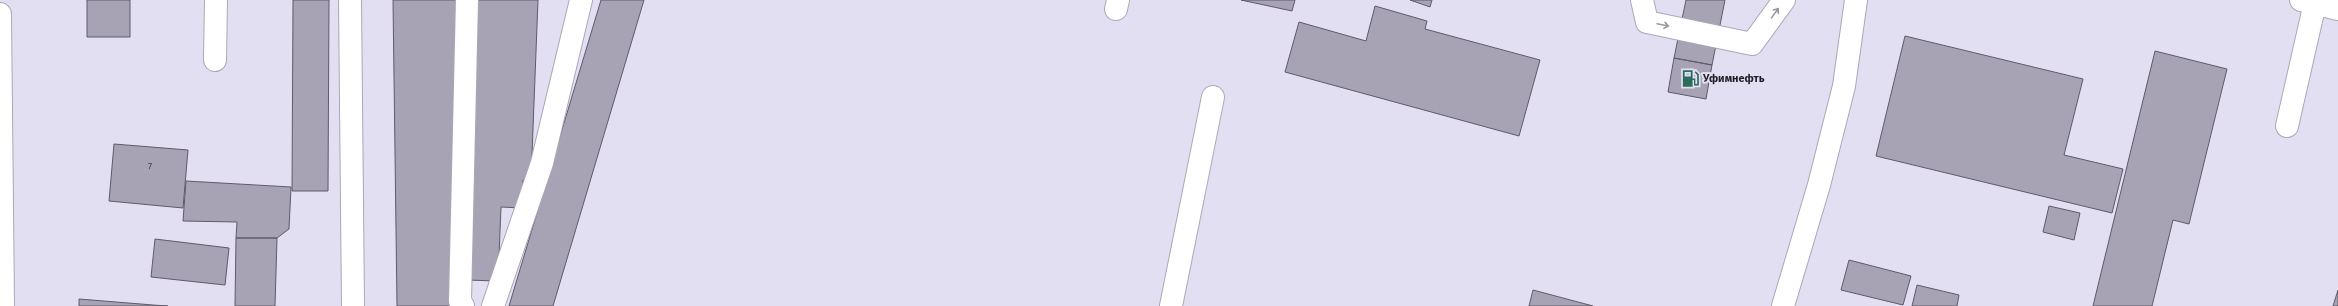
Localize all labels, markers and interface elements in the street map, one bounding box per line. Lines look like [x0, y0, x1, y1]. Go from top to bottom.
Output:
one-way arrow [1771, 7, 1779, 18]
one-way arrow [1656, 22, 1669, 30]
fuel station icon: Уфимнефть [1680, 68, 1700, 88]
place label: Уфимнефть [1702, 72, 1765, 85]
house number: 7 [148, 161, 152, 171]

